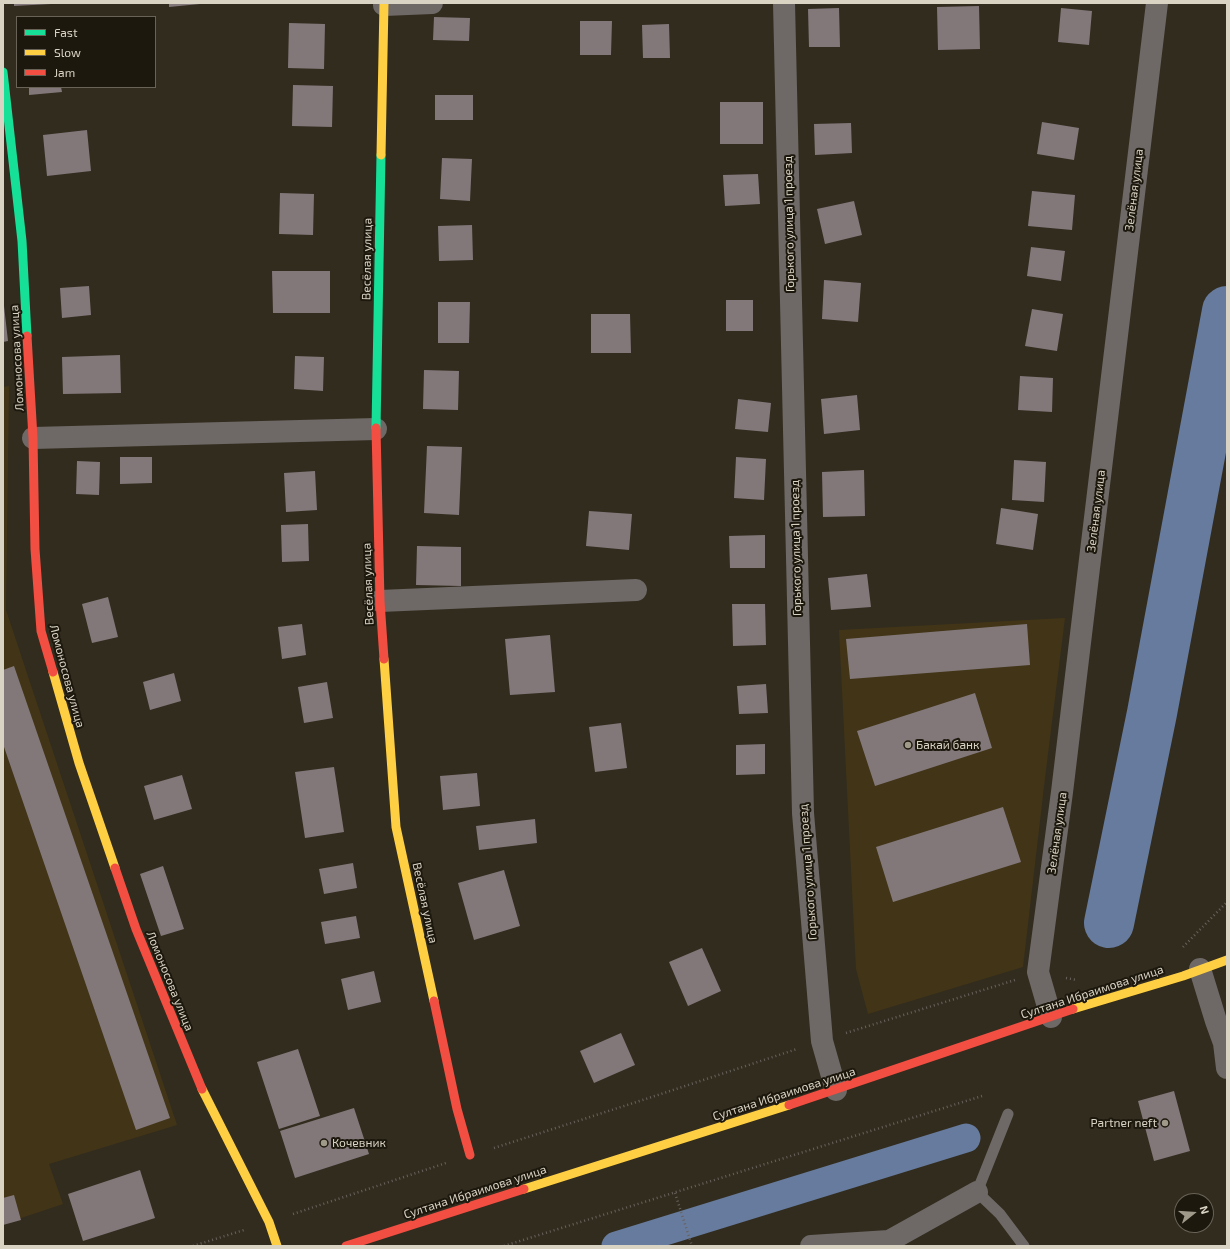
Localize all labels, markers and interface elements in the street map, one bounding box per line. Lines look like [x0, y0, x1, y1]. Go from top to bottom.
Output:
legend [16, 16, 156, 88]
text: Fast [54, 25, 77, 39]
text: Slow [54, 45, 81, 59]
text: Jam [54, 65, 75, 79]
street label: Зелёная улица [1122, 148, 1146, 232]
street label: Горького улица 1 проезд [781, 156, 797, 292]
street label: Весёлая улица [359, 218, 375, 300]
street label: Ломоносова улица [7, 304, 27, 412]
street label: Зелёная улица [1084, 469, 1108, 553]
street label: Горького улица 1 проезд [788, 480, 804, 616]
street label: Весёлая улица [359, 543, 377, 625]
street label: Ломоносова улица [46, 623, 88, 729]
place label: Бакай банк [916, 738, 980, 752]
marker: Бакай банк [903, 740, 913, 750]
street label: Зелёная улица [1044, 791, 1070, 875]
street label: Горького улица 1 проезд [796, 803, 820, 941]
street label: Весёлая улица [409, 861, 441, 945]
street label: Ломоносова улица [143, 929, 197, 1033]
street label: Султана Ибраимова улица [1019, 962, 1165, 1022]
street label: Султана Ибраимова улица [711, 1064, 857, 1124]
place label: Partner neft [1091, 1116, 1157, 1130]
marker: Partner neft [1160, 1118, 1170, 1128]
place label: Кочевник [332, 1136, 386, 1150]
marker: Кочевник [319, 1138, 329, 1148]
street label: Султана Ибраимова улица [402, 1162, 548, 1222]
north arrow [1174, 1193, 1214, 1233]
text: N [1198, 1204, 1212, 1215]

